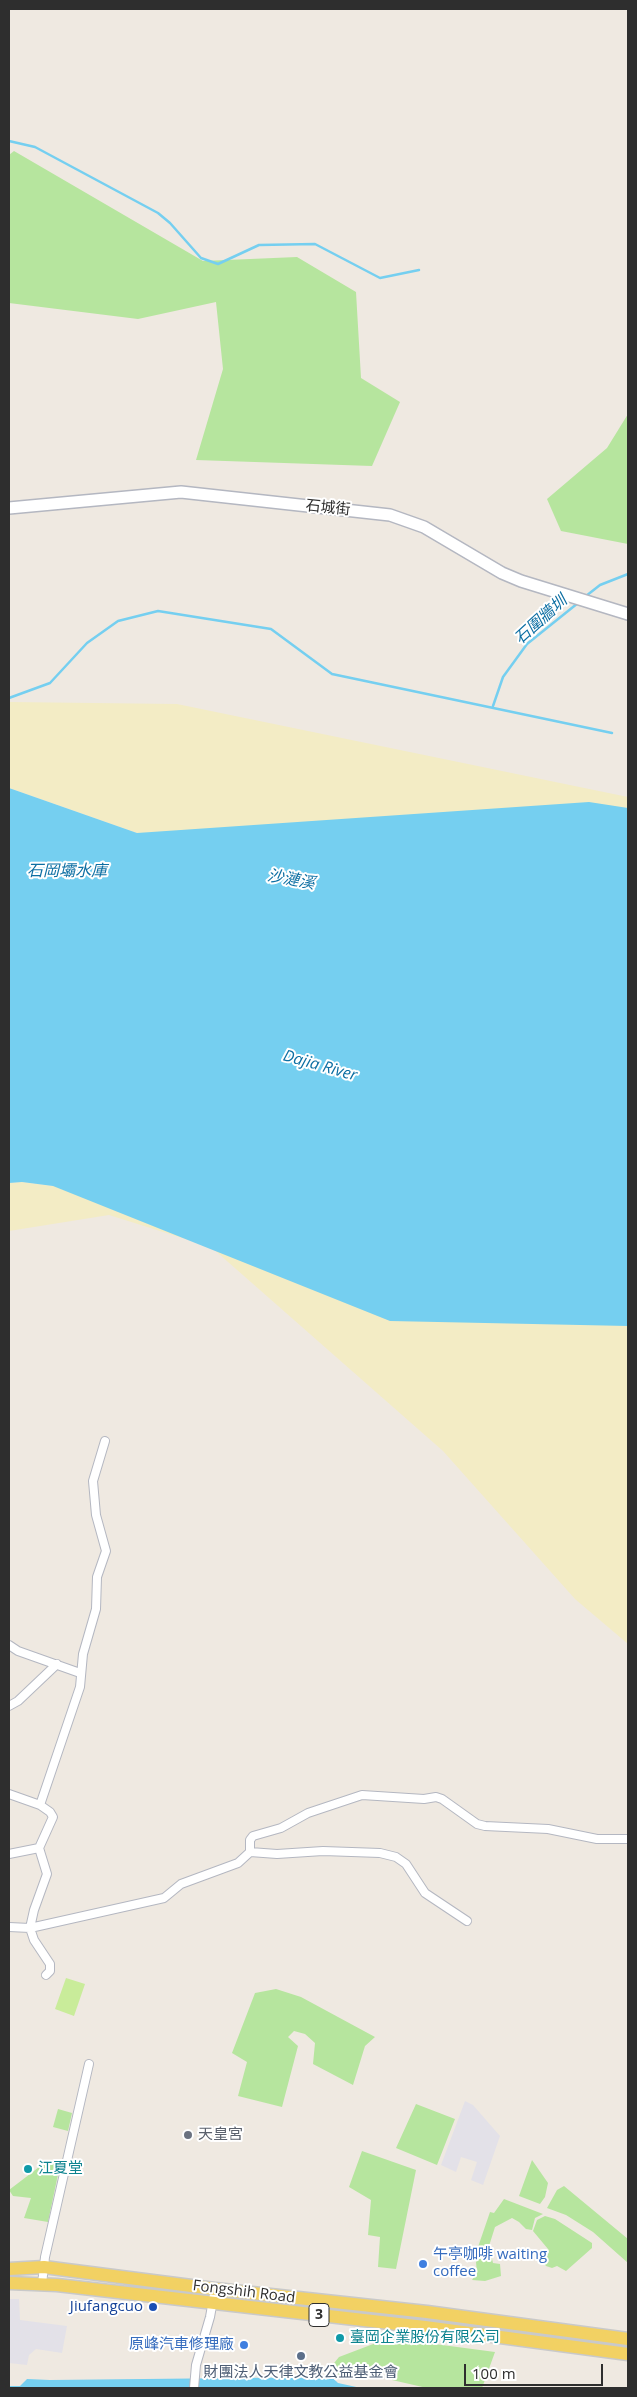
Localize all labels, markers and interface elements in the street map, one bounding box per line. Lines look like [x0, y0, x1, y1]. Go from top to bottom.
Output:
street label: 石城街 [305, 497, 351, 519]
water label: 石圍牆圳 [511, 591, 571, 649]
water label: 石岡壩水庫 [27, 861, 107, 881]
water label: 沙漣溪 [266, 866, 316, 894]
water label: Dajia River [281, 1046, 359, 1086]
place label: 天皇宮 [198, 2126, 243, 2144]
marker: 天皇宮 [182, 2129, 194, 2141]
place label: 江夏堂 [38, 2160, 83, 2178]
marker: 江夏堂 [22, 2163, 34, 2175]
place label: 午亭咖啡 waiting coffee [433, 2246, 547, 2281]
marker: 午亭咖啡 waiting coffee [417, 2258, 429, 2270]
street label: Fongshih Road [192, 2277, 296, 2307]
place label: Jiufangcuo [70, 2298, 143, 2316]
marker: Jiufangcuo [147, 2301, 159, 2313]
road number: 3 [309, 2304, 329, 2326]
place label: 臺岡企業股份有限公司 [350, 2329, 500, 2347]
marker: 臺岡企業股份有限公司 [334, 2332, 346, 2344]
place label: 原峰汽車修理廠 [129, 2336, 234, 2354]
marker: 原峰汽車修理廠 [238, 2339, 250, 2351]
marker: 財團法人天律文教公益基金會 [295, 2350, 307, 2362]
scale bar [467, 2354, 606, 2386]
text: 100 m [472, 2363, 516, 2383]
place label: 財團法人天律文教公益基金會 [204, 2364, 398, 2382]

